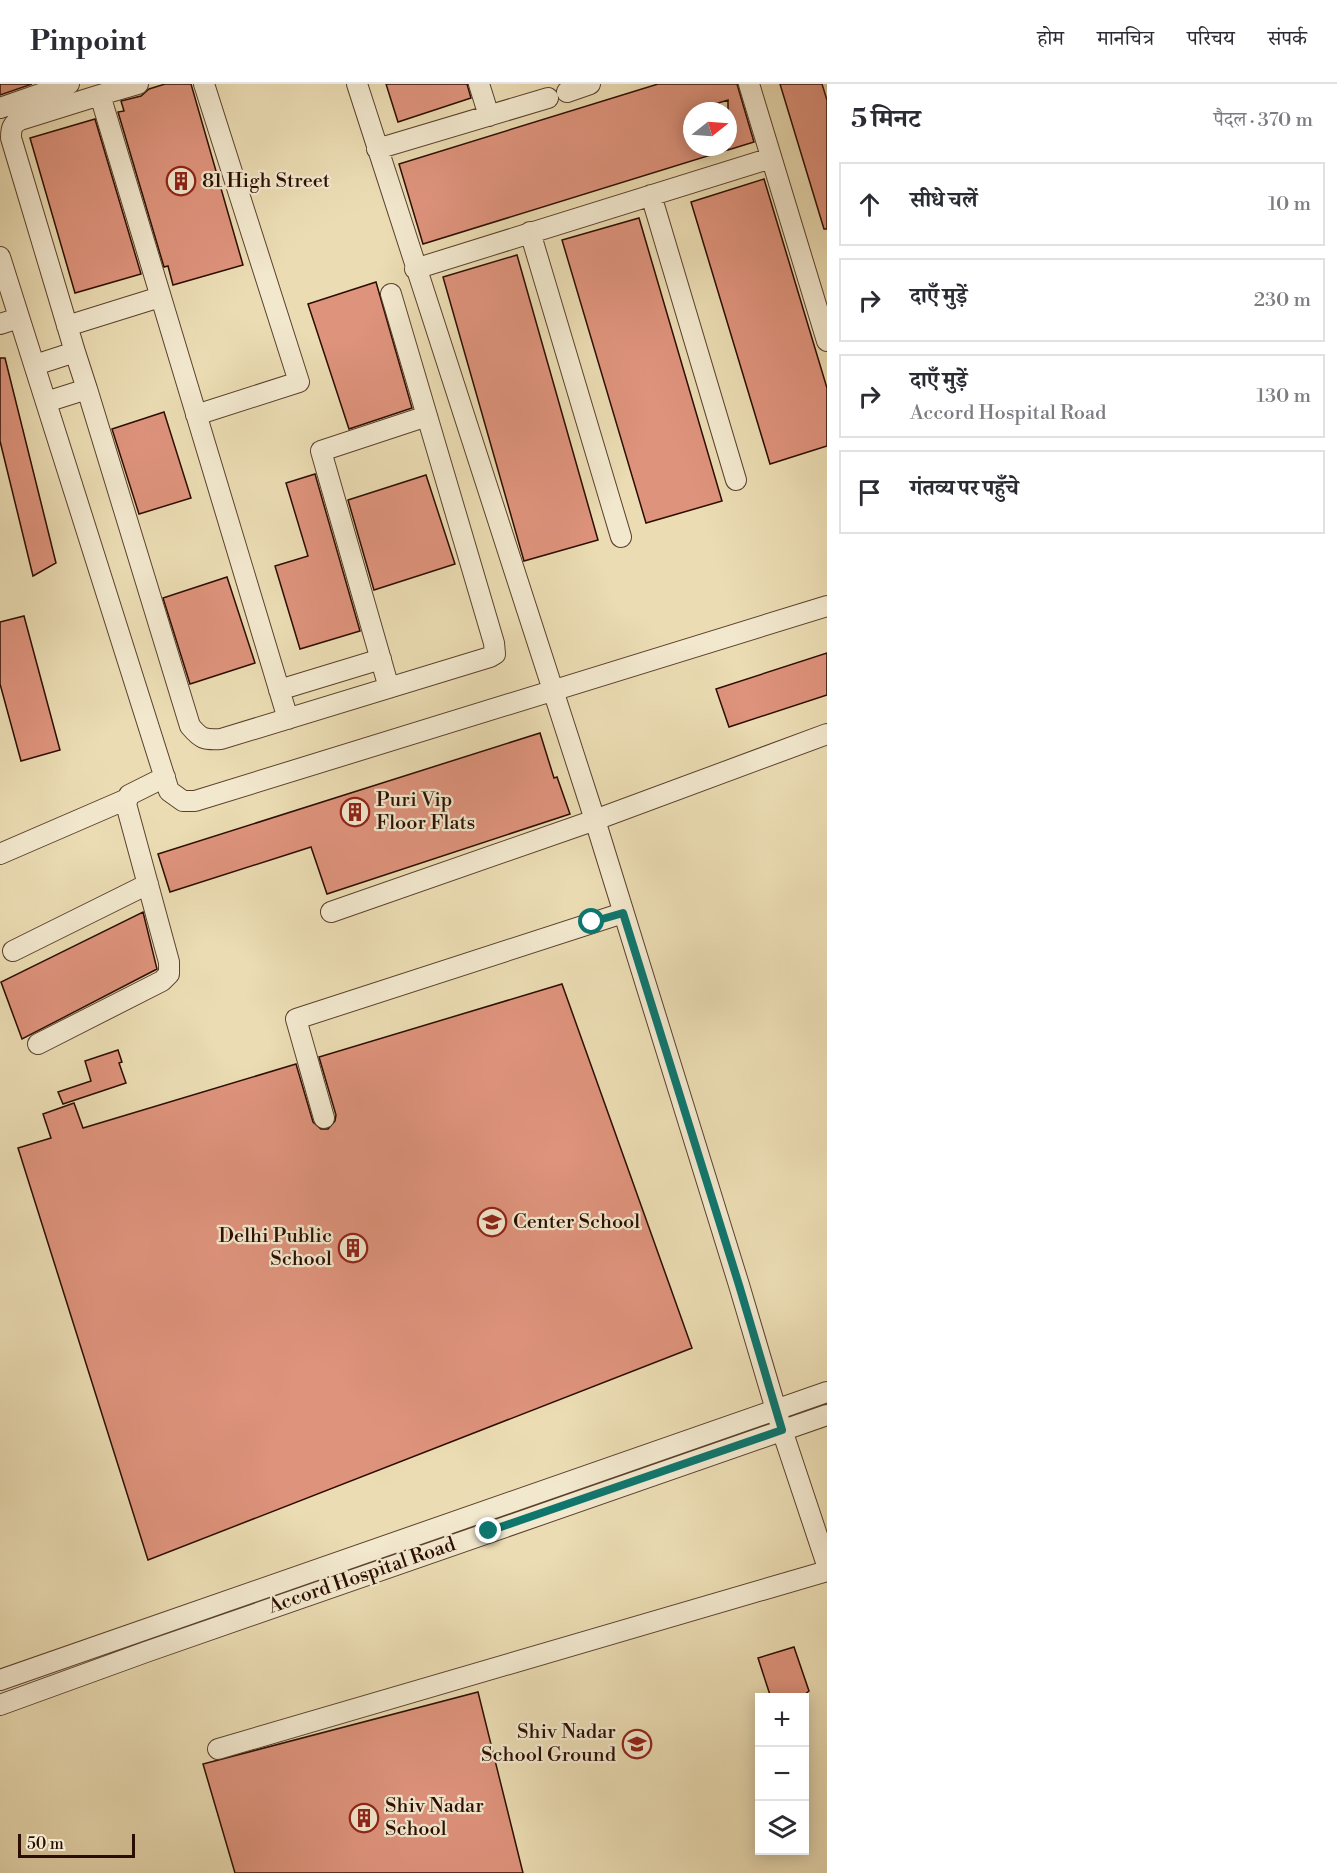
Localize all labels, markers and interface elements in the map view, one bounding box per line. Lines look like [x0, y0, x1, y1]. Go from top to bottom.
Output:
text: Pinpoint [30, 24, 146, 59]
text: होम [1037, 26, 1064, 52]
text: मानचित्र [1097, 26, 1154, 52]
text: परिचय [1187, 26, 1235, 52]
text: संपर्क [1268, 26, 1307, 52]
north arrow [683, 102, 737, 156]
text: 5 मिनट [851, 103, 921, 135]
text: पैदल · 370 m [1214, 108, 1313, 133]
building icon: 81 High Street [165, 165, 197, 197]
place label: 81 High Street [202, 169, 330, 194]
text: सीधे चलें [910, 187, 977, 214]
icon: ahead [853, 188, 886, 221]
text: 10 m [1268, 192, 1311, 217]
text: दाएँ मुड़ें [910, 283, 967, 310]
icon: right [853, 284, 886, 317]
text: 230 m [1254, 288, 1311, 313]
text: दाएँ मुड़ें [910, 367, 967, 394]
icon: right [853, 380, 886, 413]
text: 130 m [1256, 384, 1311, 409]
text: Accord Hospital Road [910, 401, 1106, 426]
text: गंतव्य पर पहुँचे [910, 475, 1019, 502]
icon: arrive [853, 476, 886, 509]
place label: Puri Vip Floor Flats [376, 788, 475, 836]
building icon: Puri Vip Floor Flats [339, 796, 371, 828]
route start [578, 908, 604, 934]
school or university icon: Center School [476, 1206, 508, 1238]
place label: Center School [513, 1210, 640, 1235]
place label: Delhi Public School [219, 1224, 332, 1272]
building icon: Delhi Public School [337, 1232, 369, 1264]
route end [475, 1517, 501, 1543]
street label: Accord Hospital Road [264, 1532, 460, 1620]
map controls [755, 1693, 809, 1855]
button: + [755, 1693, 809, 1747]
place label: Shiv Nadar School Ground [481, 1720, 617, 1768]
school or university icon: Shiv Nadar School Ground [621, 1728, 653, 1760]
button: − [755, 1747, 809, 1801]
place label: Shiv Nadar School [385, 1794, 484, 1842]
button: layers [755, 1801, 809, 1855]
building icon: Shiv Nadar School [348, 1802, 380, 1834]
scale bar [18, 1831, 135, 1858]
text: 50 m [27, 1834, 64, 1854]

